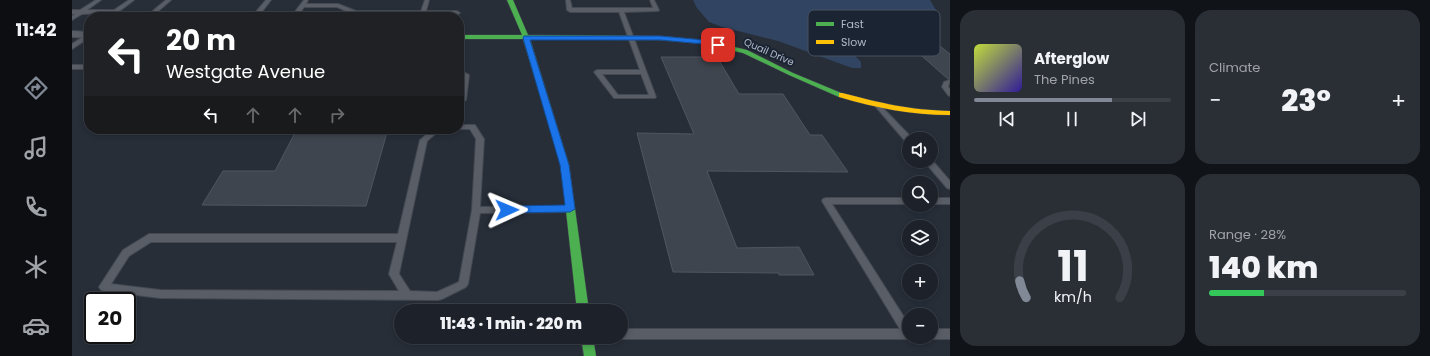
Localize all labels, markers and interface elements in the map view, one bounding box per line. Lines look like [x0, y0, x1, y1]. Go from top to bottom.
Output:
legend [808, 10, 940, 56]
text: Fast [841, 16, 864, 32]
text: 11:42 [15, 17, 57, 42]
text: 20 m [166, 21, 236, 60]
icon: left [100, 28, 152, 80]
pin [701, 28, 735, 62]
icon: arrive [707, 34, 729, 56]
street label: Quail Drive [741, 34, 797, 70]
text: Slow [841, 34, 866, 50]
text: Afterglow [1034, 48, 1109, 69]
text: Climate [1209, 58, 1260, 77]
text: Westgate Avenue [166, 59, 325, 84]
text: The Pines [1034, 70, 1095, 89]
icon: directions [22, 74, 50, 102]
text: 23° [1281, 79, 1331, 122]
text: − [1209, 85, 1221, 116]
text: + [1391, 85, 1406, 116]
icon: left [200, 104, 222, 126]
icon: ahead [242, 104, 264, 126]
icon: ahead [284, 104, 306, 126]
icon: right [326, 104, 348, 126]
icon: previous [996, 108, 1018, 130]
icon: pause [1061, 108, 1083, 130]
icon: next [1127, 108, 1149, 130]
map controls [902, 132, 938, 344]
button: sound [902, 132, 938, 168]
icon: music [22, 134, 50, 162]
button: search [902, 176, 938, 212]
position arrow [486, 189, 528, 231]
icon: phone [22, 193, 50, 221]
button: layers [902, 220, 938, 256]
text: Range · 28% [1209, 225, 1286, 244]
text: 11 [1057, 237, 1088, 296]
text: 140 km [1209, 246, 1318, 289]
icon: climate [22, 253, 50, 281]
button: + [902, 264, 938, 300]
text: km/h [1053, 287, 1092, 307]
speed limit sign: 20 [84, 292, 136, 344]
button: − [902, 308, 938, 344]
icon: car [22, 312, 50, 340]
text: 11:43 · 1 min · 220 m [440, 313, 582, 334]

